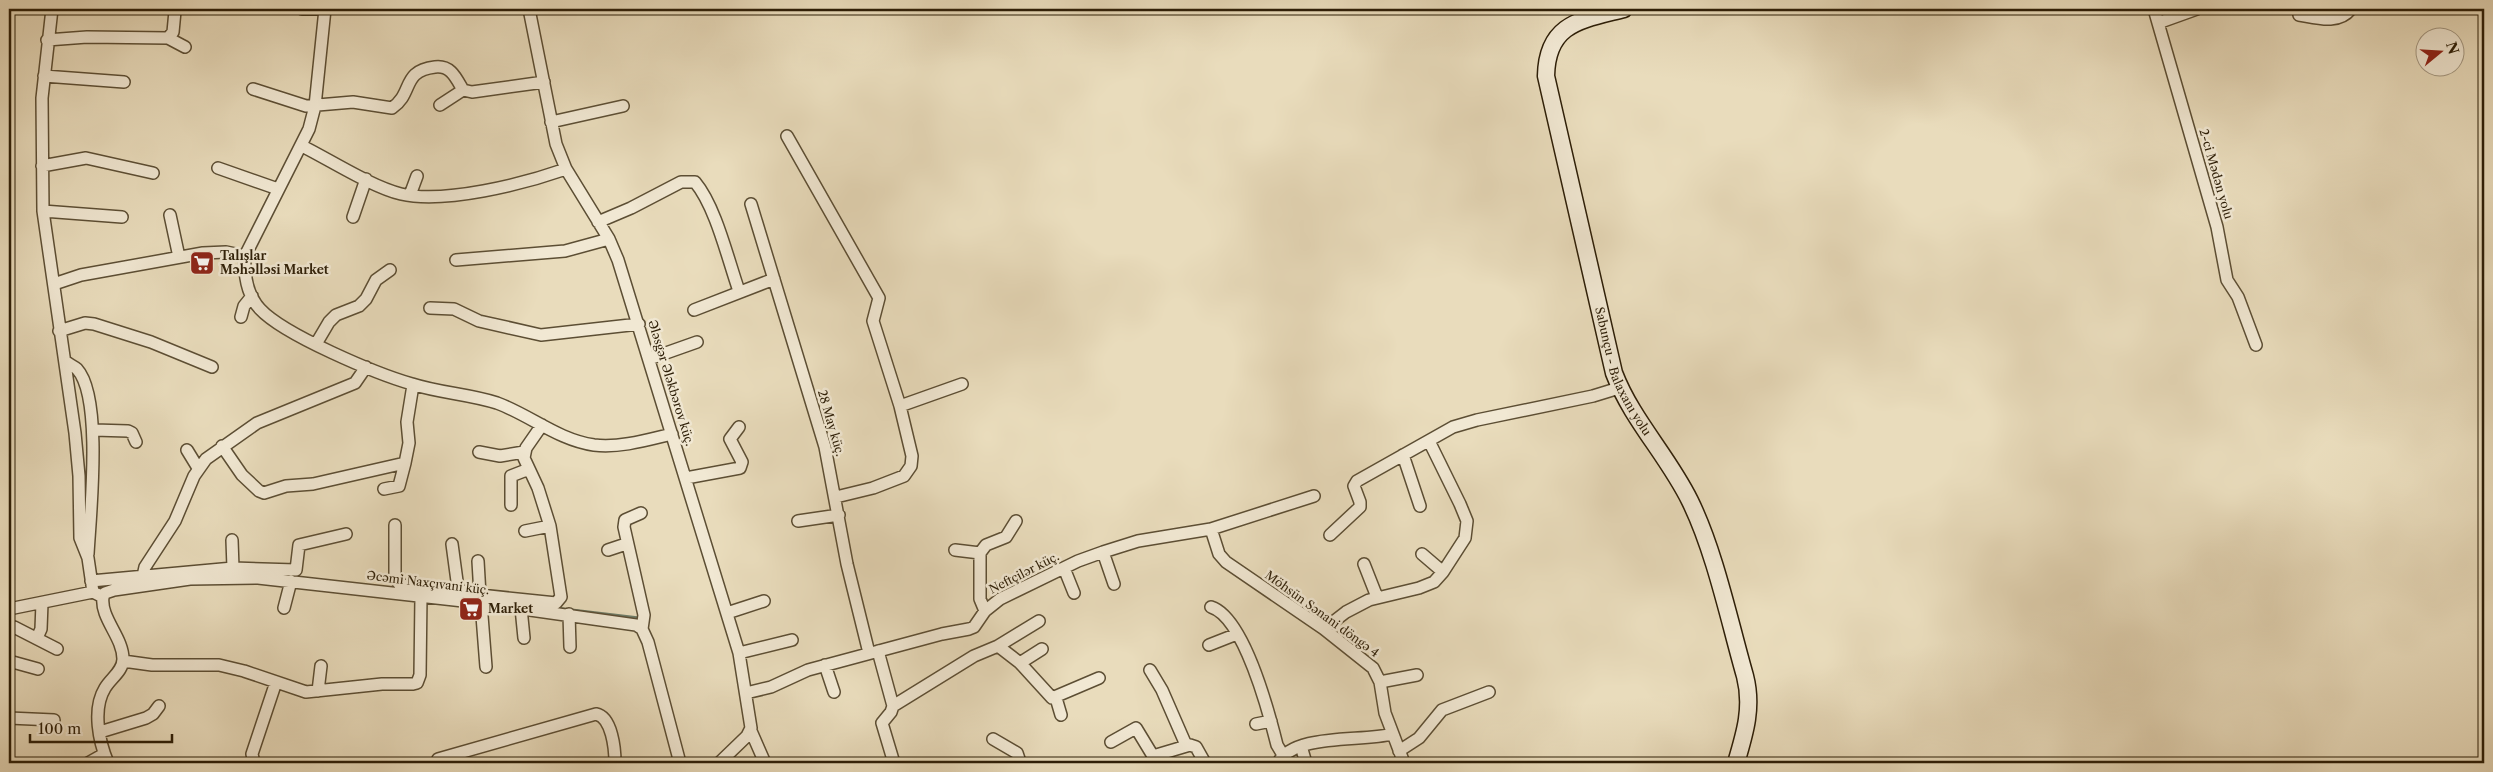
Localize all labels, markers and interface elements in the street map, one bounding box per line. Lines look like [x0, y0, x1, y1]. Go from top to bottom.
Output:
north arrow [2416, 28, 2466, 78]
text: N [2442, 39, 2463, 57]
street label: 2-ci Mədən yolu [2196, 127, 2237, 221]
place label: Talışlar Məhəlləsi Market [220, 248, 329, 277]
supermarket icon: Talışlar Məhəlləsi Market [189, 250, 215, 276]
street label: Sabunçu - Balaxanı yolu [1592, 305, 1655, 439]
street label: Ələsgər Ələkbərov küç. [645, 318, 698, 448]
street label: 28 May küç. [815, 388, 848, 458]
street label: Neftçilər küç. [986, 548, 1061, 597]
street label: Möhsün Sənani döngə 4 [1262, 567, 1382, 660]
street label: Əcəmi Naxçıvani küç. [366, 568, 490, 597]
supermarket icon: Market [458, 596, 484, 622]
place label: Market [488, 601, 533, 616]
scale bar [30, 712, 172, 744]
text: 100 m [38, 719, 81, 738]

